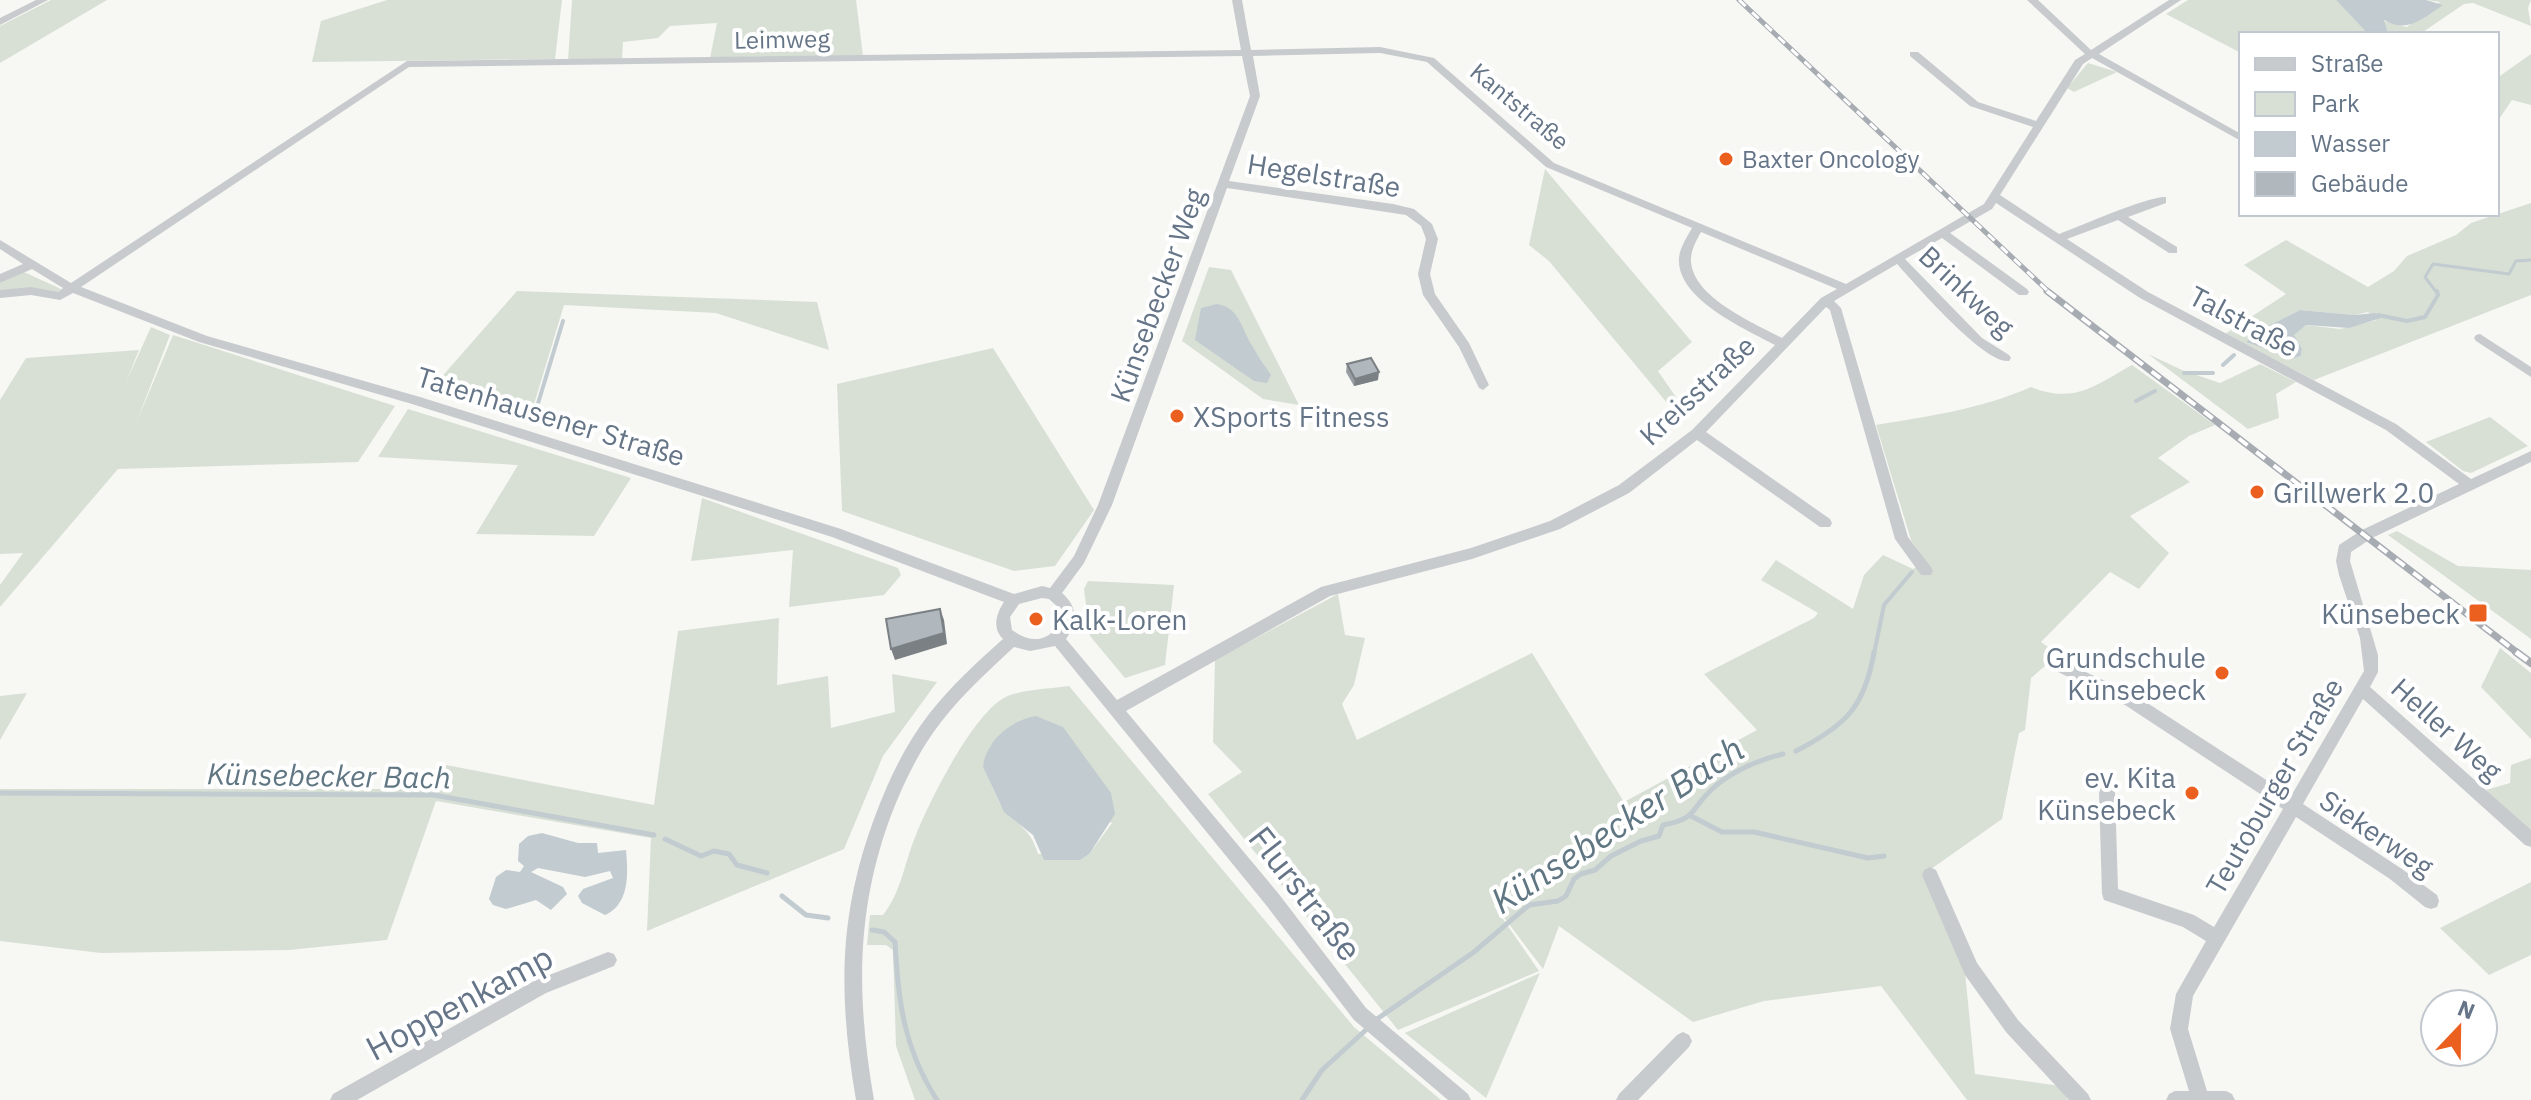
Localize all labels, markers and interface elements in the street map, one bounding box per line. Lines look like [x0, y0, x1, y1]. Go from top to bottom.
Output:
street label: Leimweg [734, 22, 831, 56]
legend [2239, 32, 2499, 216]
text: Straße [2311, 47, 2383, 79]
street label: Kantstraße [1464, 55, 1576, 157]
text: Park [2311, 87, 2360, 119]
text: Wasser [2311, 127, 2390, 159]
place label: Baxter Oncology [1742, 143, 1919, 175]
street label: Hegelstraße [1245, 145, 1403, 205]
marker: Baxter Oncology [1717, 150, 1735, 168]
text: Gebäude [2311, 167, 2408, 199]
street label: Künsebecker Weg [1101, 183, 1213, 407]
street label: Brinkweg [1911, 237, 2023, 345]
street label: Talstraße [2183, 277, 2305, 365]
street label: Kreisstraße [1631, 327, 1763, 453]
street label: Tatenhausener Straße [412, 358, 690, 474]
place label: XSports Fitness [1193, 398, 1390, 435]
marker: XSports Fitness [1168, 407, 1186, 425]
place label: Grillwerk 2.0 [2273, 474, 2434, 511]
marker: Grillwerk 2.0 [2248, 483, 2266, 501]
place label: Künsebeck [2321, 595, 2460, 632]
place label: Kalk-Loren [1052, 601, 1187, 638]
marker: Künsebeck [2467, 602, 2489, 624]
marker: Kalk-Loren [1027, 610, 1045, 628]
place label: Grundschule Künsebeck [2046, 639, 2206, 708]
marker: Grundschule Künsebeck [2213, 664, 2231, 682]
street label: Heller Weg [2384, 669, 2511, 789]
street label: Teutoburger Straße [2197, 671, 2351, 901]
water label: Künsebecker Bach [1481, 725, 1753, 923]
water label: Künsebecker Bach [207, 753, 451, 797]
place label: ev. Kita Künsebeck [2037, 759, 2176, 828]
street label: Siekerweg [2313, 781, 2442, 885]
marker: ev. Kita Künsebeck [2183, 784, 2201, 802]
street label: Flurstraße [1240, 817, 1372, 969]
street label: Hoppenkamp [358, 934, 560, 1070]
north arrow [2419, 988, 2499, 1068]
text: N [2454, 993, 2479, 1025]

